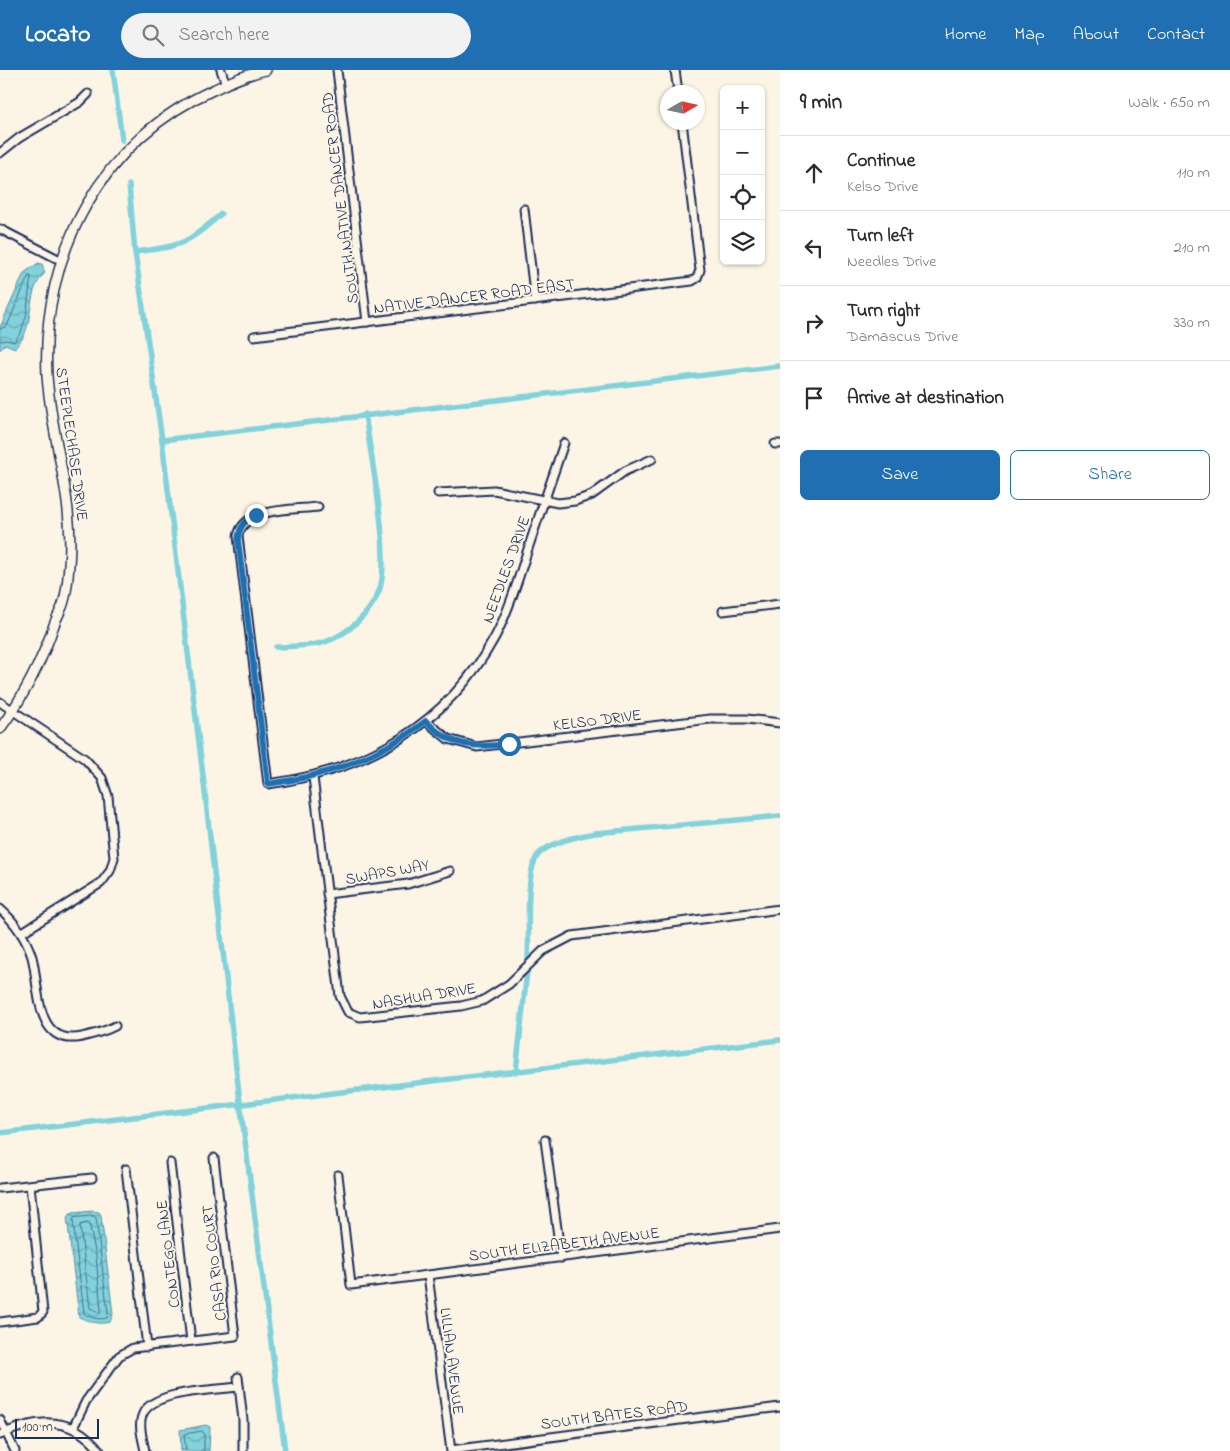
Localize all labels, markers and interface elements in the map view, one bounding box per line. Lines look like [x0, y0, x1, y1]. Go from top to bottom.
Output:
search box [121, 13, 471, 58]
text: Locato [25, 18, 91, 53]
icon: search [139, 21, 167, 49]
text: Search here [179, 22, 270, 49]
text: Home [945, 22, 986, 48]
text: Map [1014, 22, 1045, 48]
text: About [1073, 22, 1119, 48]
text: Contact [1147, 22, 1205, 48]
north arrow [660, 85, 705, 130]
map controls [720, 85, 765, 265]
button: + [720, 85, 765, 130]
text: 9 min [800, 88, 842, 118]
street label: SOUTH NATIVE DANCER ROAD [316, 91, 366, 305]
text: Walk · 650 m [1128, 91, 1210, 115]
button: − [720, 130, 765, 175]
text: Continue [847, 148, 915, 175]
icon: ahead [800, 159, 828, 187]
text: 110 m [1176, 161, 1210, 185]
button: locate [720, 175, 765, 220]
text: Kelso Drive [847, 175, 919, 199]
button: layers [720, 220, 765, 265]
text: Turn left [847, 223, 914, 250]
icon: left [800, 234, 828, 262]
text: 210 m [1174, 236, 1210, 260]
text: Needles Drive [847, 250, 937, 274]
street label: NATIVE DANCER ROAD EAST [372, 273, 576, 321]
text: Turn right [847, 298, 920, 325]
icon: right [800, 309, 828, 337]
text: 330 m [1173, 311, 1210, 335]
text: Damascus Drive [847, 325, 958, 349]
street label: STEEPLECHASE DRIVE [48, 366, 94, 523]
icon: arrive [800, 384, 828, 412]
text: Arrive at destination [847, 385, 1004, 412]
button: Save [800, 450, 1000, 500]
button: Share [1010, 450, 1210, 500]
route end [245, 504, 268, 527]
street label: NEEDLES DRIVE [476, 513, 537, 627]
street label: KELSO DRIVE [552, 704, 643, 738]
route start [498, 733, 521, 756]
street label: SWAPS WAY [344, 854, 432, 892]
street label: NASHUA DRIVE [371, 977, 478, 1017]
street label: CONTEGO LANE [150, 1198, 188, 1309]
street label: CASA RIO COURT [196, 1203, 234, 1322]
street label: SOUTH ELIZABETH AVENUE [467, 1221, 661, 1269]
street label: LILLIAN AVENUE [433, 1306, 469, 1416]
street label: SOUTH BATES ROAD [539, 1395, 689, 1437]
scale bar [15, 1416, 99, 1439]
text: 100 m [22, 1417, 53, 1438]

